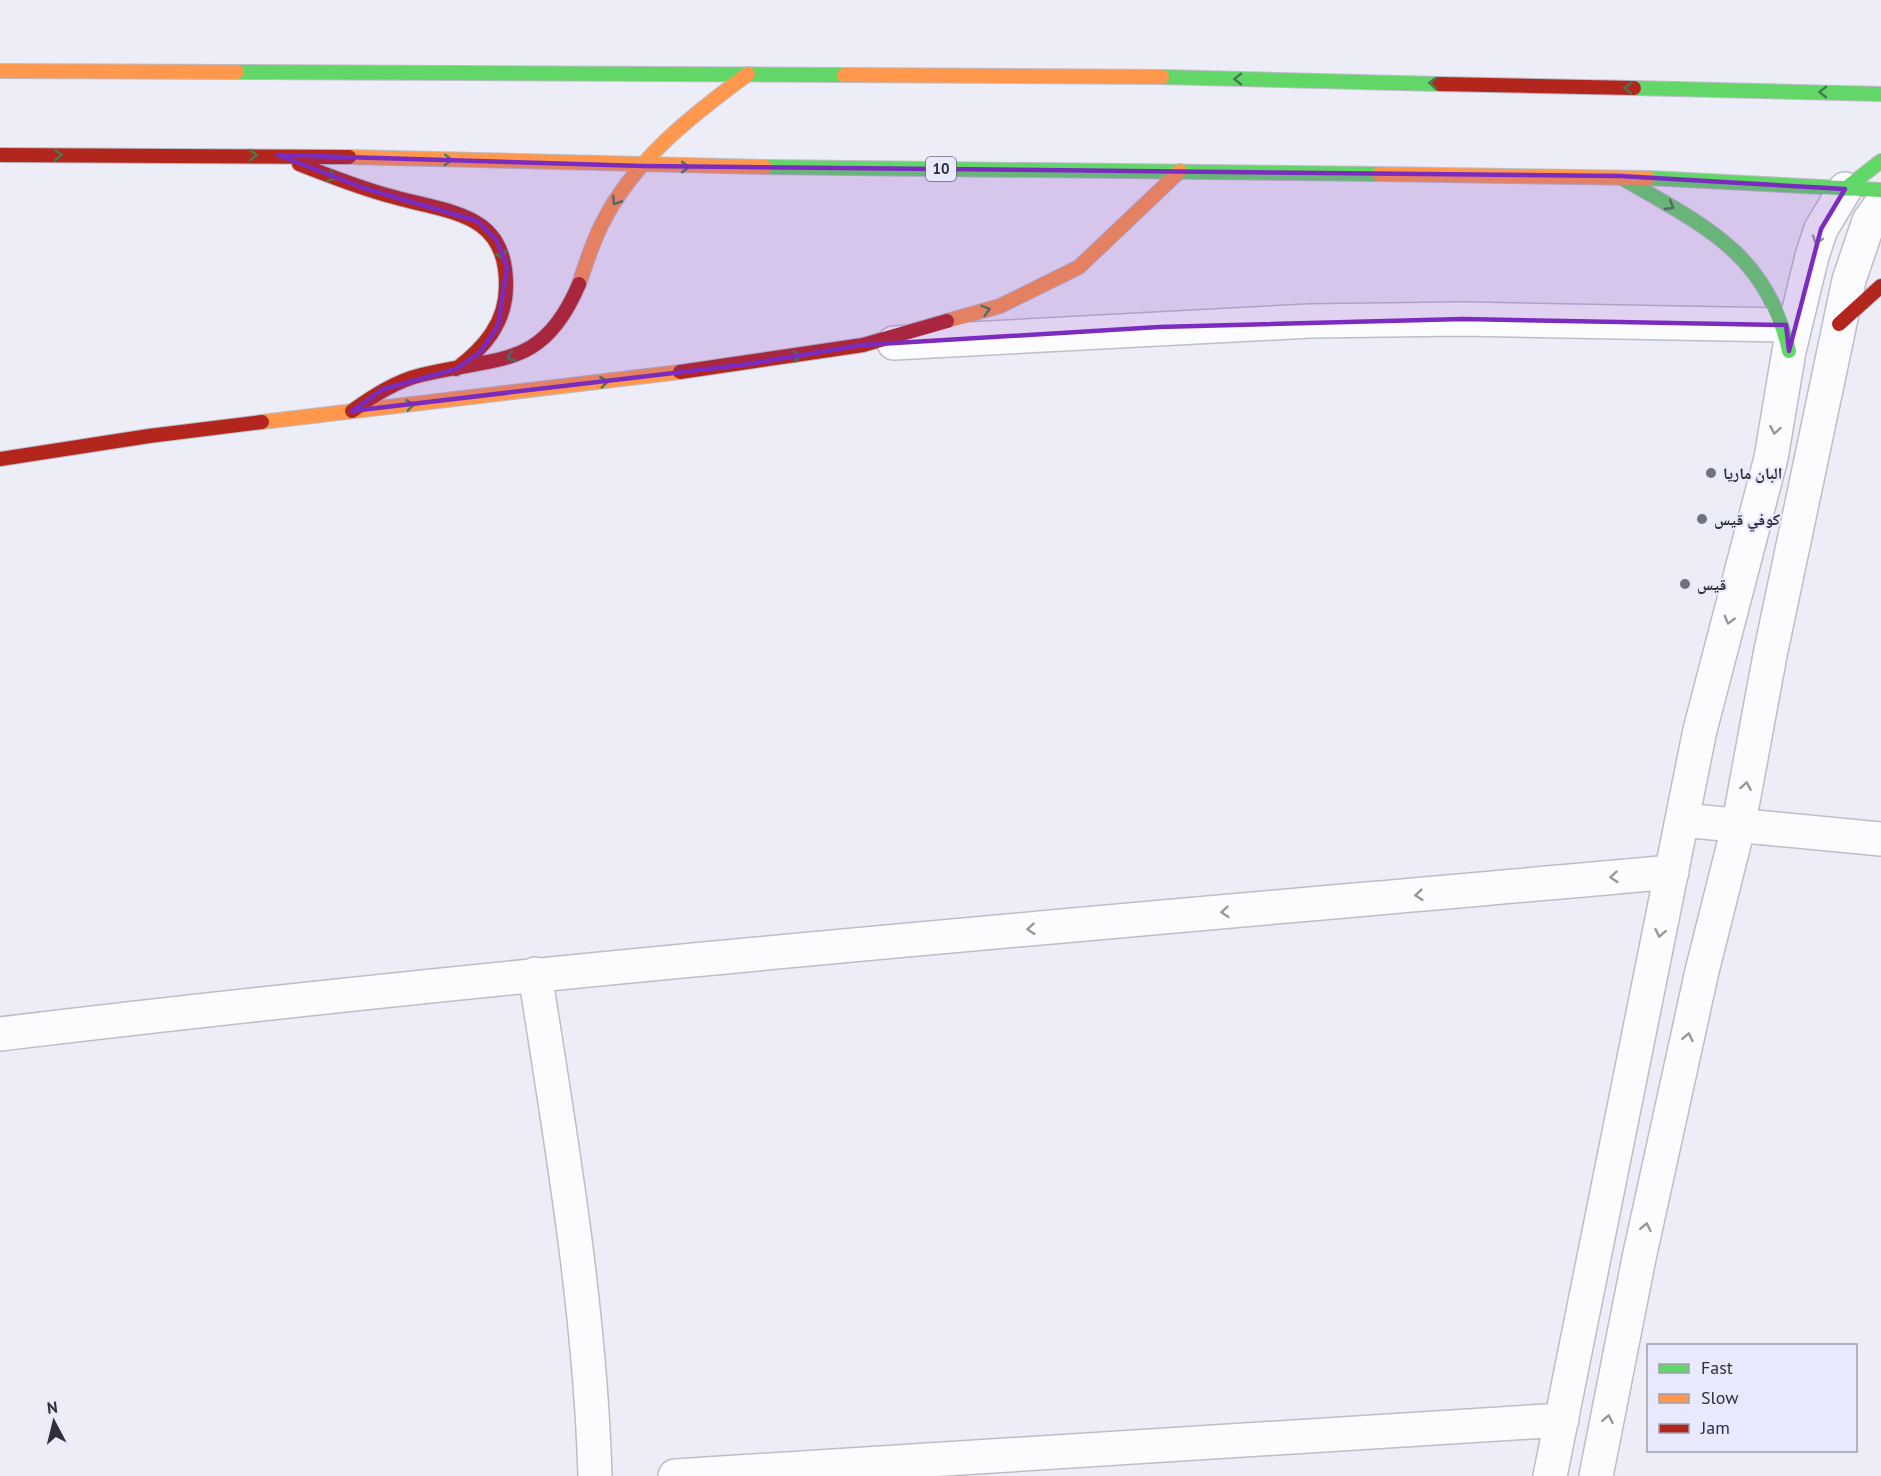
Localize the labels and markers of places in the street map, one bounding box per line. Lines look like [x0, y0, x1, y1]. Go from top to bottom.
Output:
place label: البان ماريا [1723, 463, 1782, 483]
marker: البان ماريا [1704, 466, 1718, 480]
place label: كوفي قيس [1714, 509, 1780, 532]
marker: كوفي قيس [1695, 512, 1709, 526]
place label: قيس [1697, 574, 1726, 594]
marker: قيس [1678, 577, 1692, 591]

